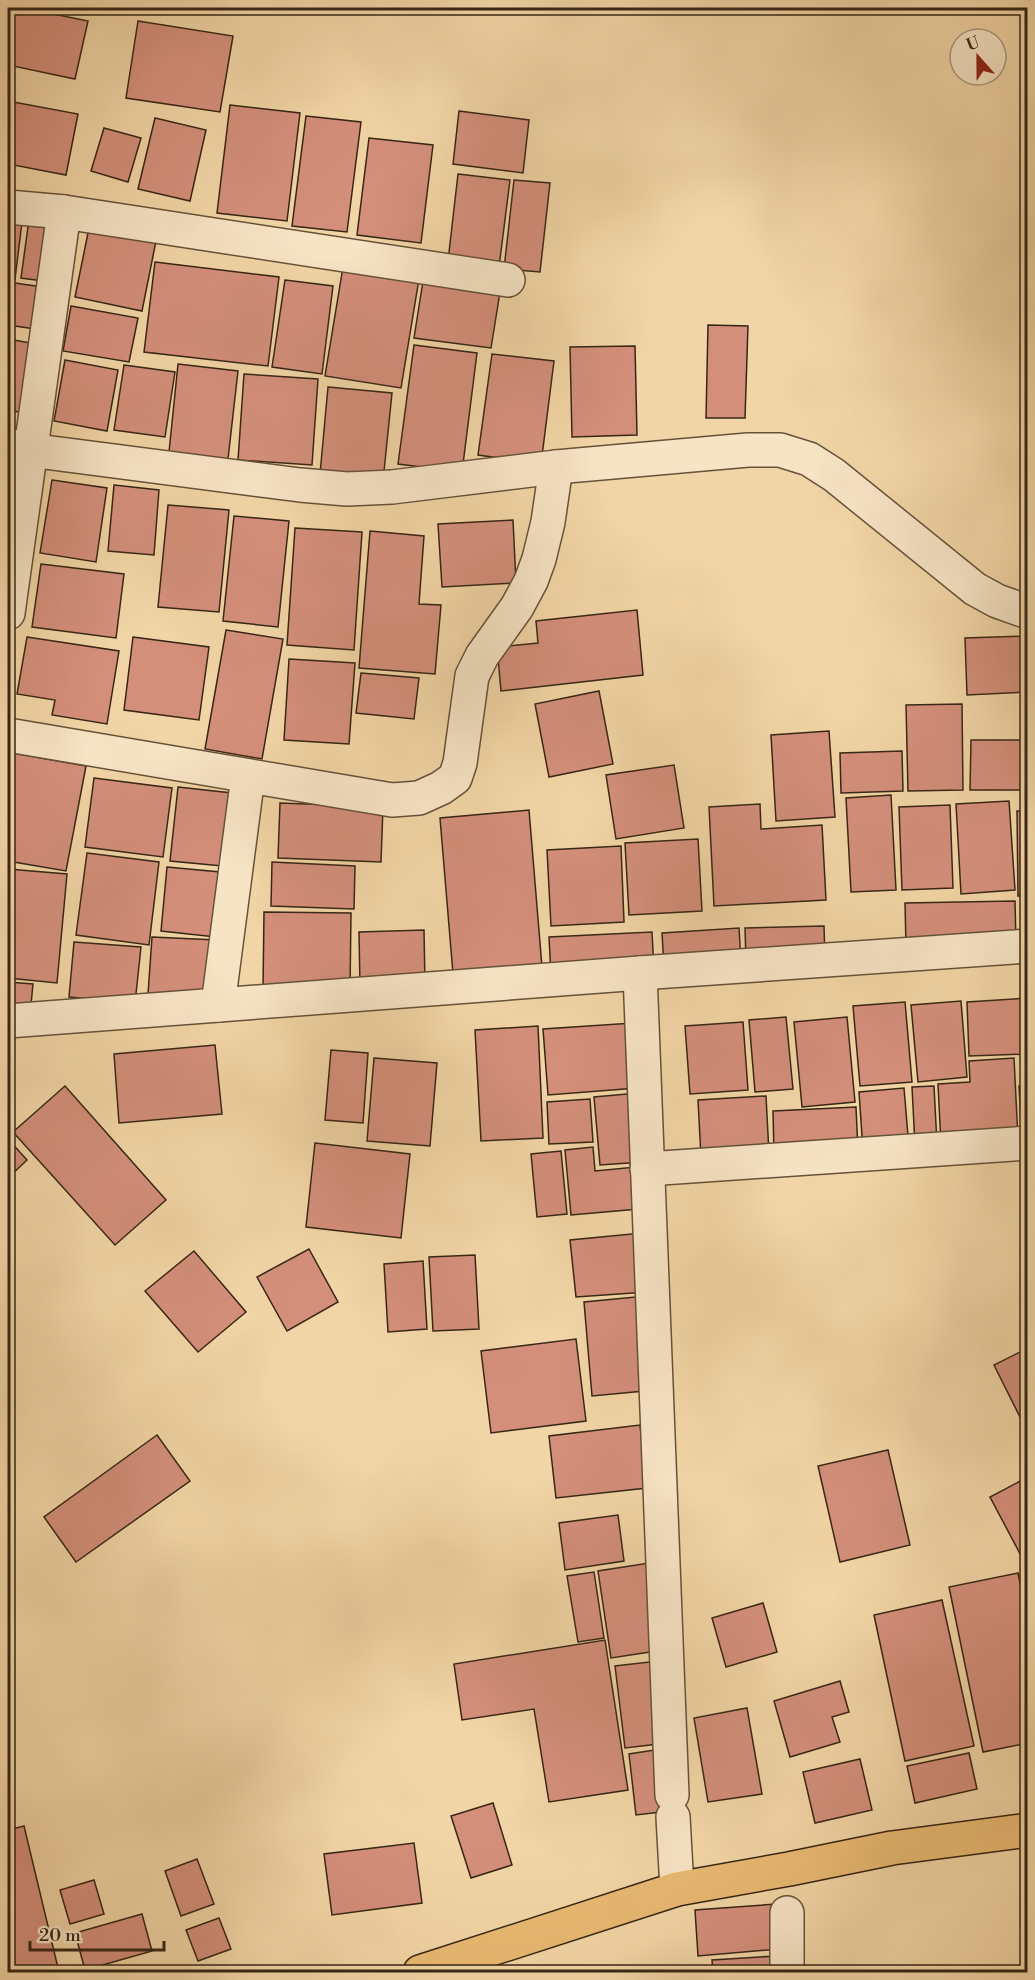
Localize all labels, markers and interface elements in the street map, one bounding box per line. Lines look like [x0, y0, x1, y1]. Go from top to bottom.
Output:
north arrow [948, 27, 1008, 87]
text: U [964, 32, 983, 55]
scale bar [30, 1914, 164, 1952]
text: 20 m [39, 1924, 81, 1947]

